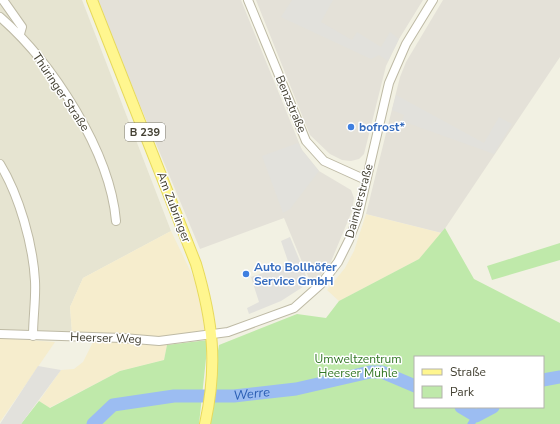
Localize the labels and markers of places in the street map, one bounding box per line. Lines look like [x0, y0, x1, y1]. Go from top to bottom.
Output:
place label: bofrost* [359, 119, 406, 135]
marker: bofrost* [346, 122, 356, 132]
place label: Auto Bollhöfer Service GmbH [254, 259, 337, 289]
marker: Auto Bollhöfer Service GmbH [241, 269, 251, 279]

